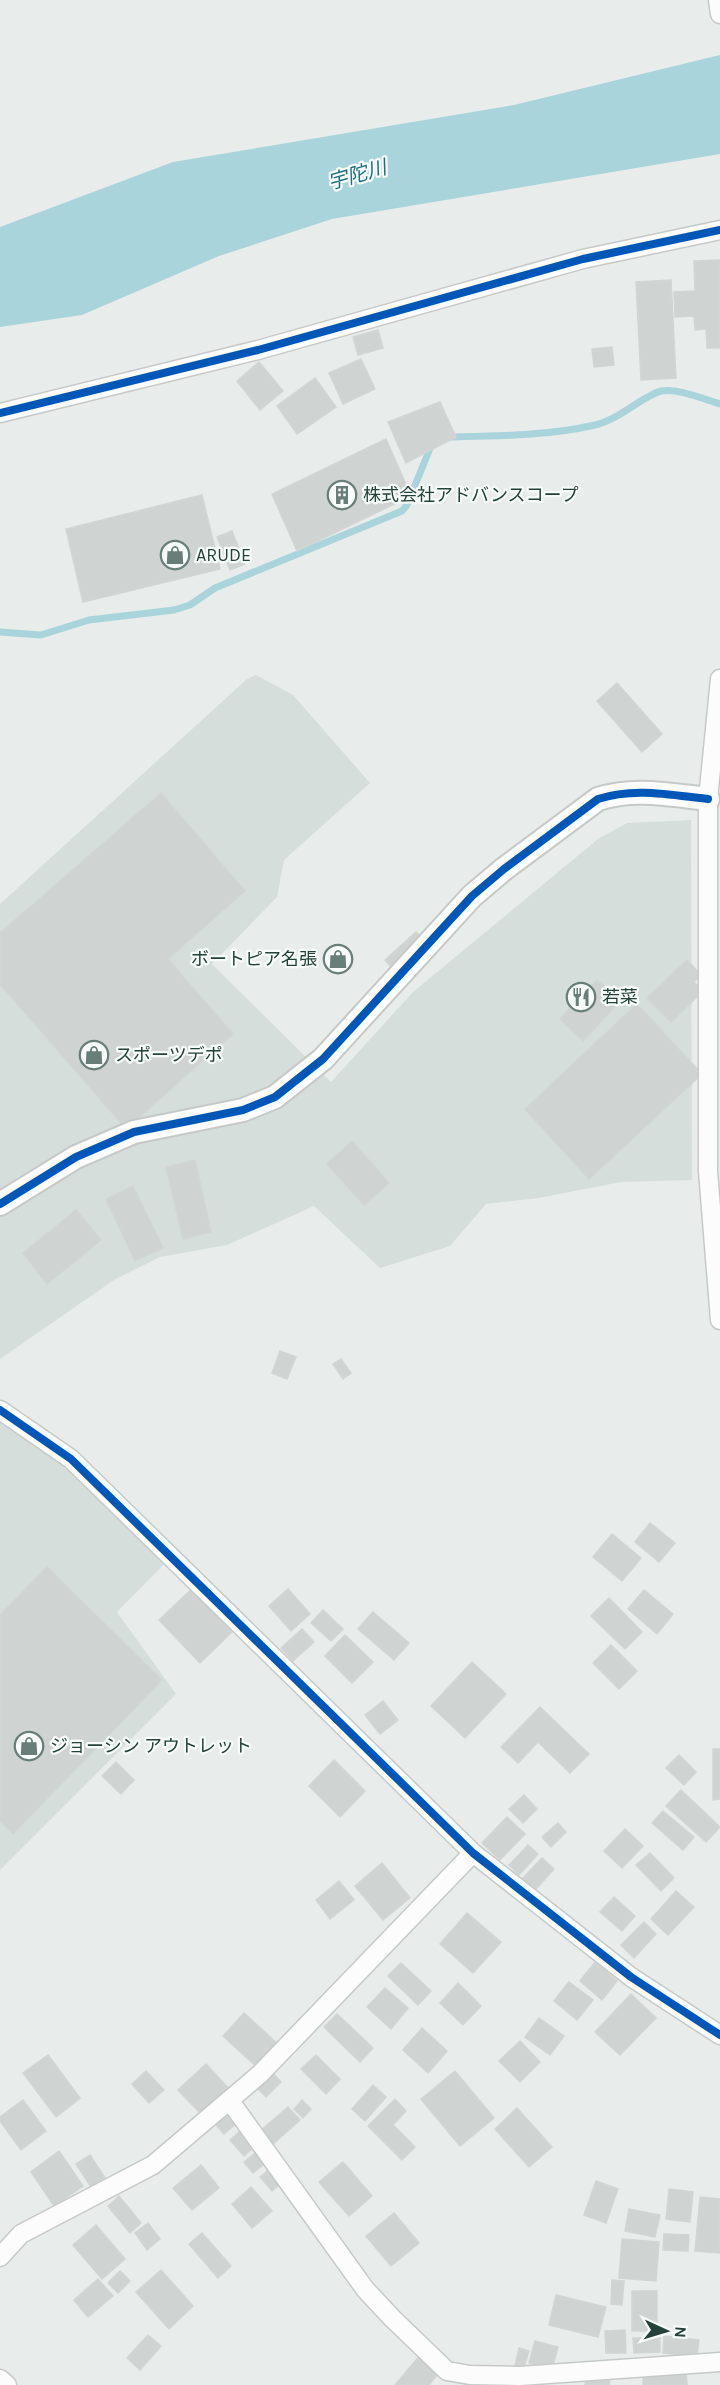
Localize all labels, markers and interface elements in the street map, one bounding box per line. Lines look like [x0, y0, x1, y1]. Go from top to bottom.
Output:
water label: 宇陀川 [325, 155, 391, 194]
building icon: 株式会社アドバンスコープ [326, 479, 358, 511]
place label: 株式会社アドバンスコープ [363, 484, 578, 506]
shop icon: ARUDE [159, 539, 191, 571]
place label: ARUDE [196, 544, 251, 566]
shop icon: ボートピア名張 [322, 943, 354, 975]
place label: ボートピア名張 [191, 948, 317, 970]
restaurant icon: 若菜 [565, 981, 597, 1013]
place label: 若菜 [602, 986, 638, 1008]
shop icon: スポーツデポ [78, 1039, 110, 1071]
place label: スポーツデポ [115, 1044, 223, 1066]
shop icon: ジョーシン アウトレット [13, 1730, 45, 1762]
place label: ジョーシン アウトレット [50, 1735, 252, 1757]
north arrow [636, 2301, 696, 2361]
text: N [671, 2326, 690, 2338]

